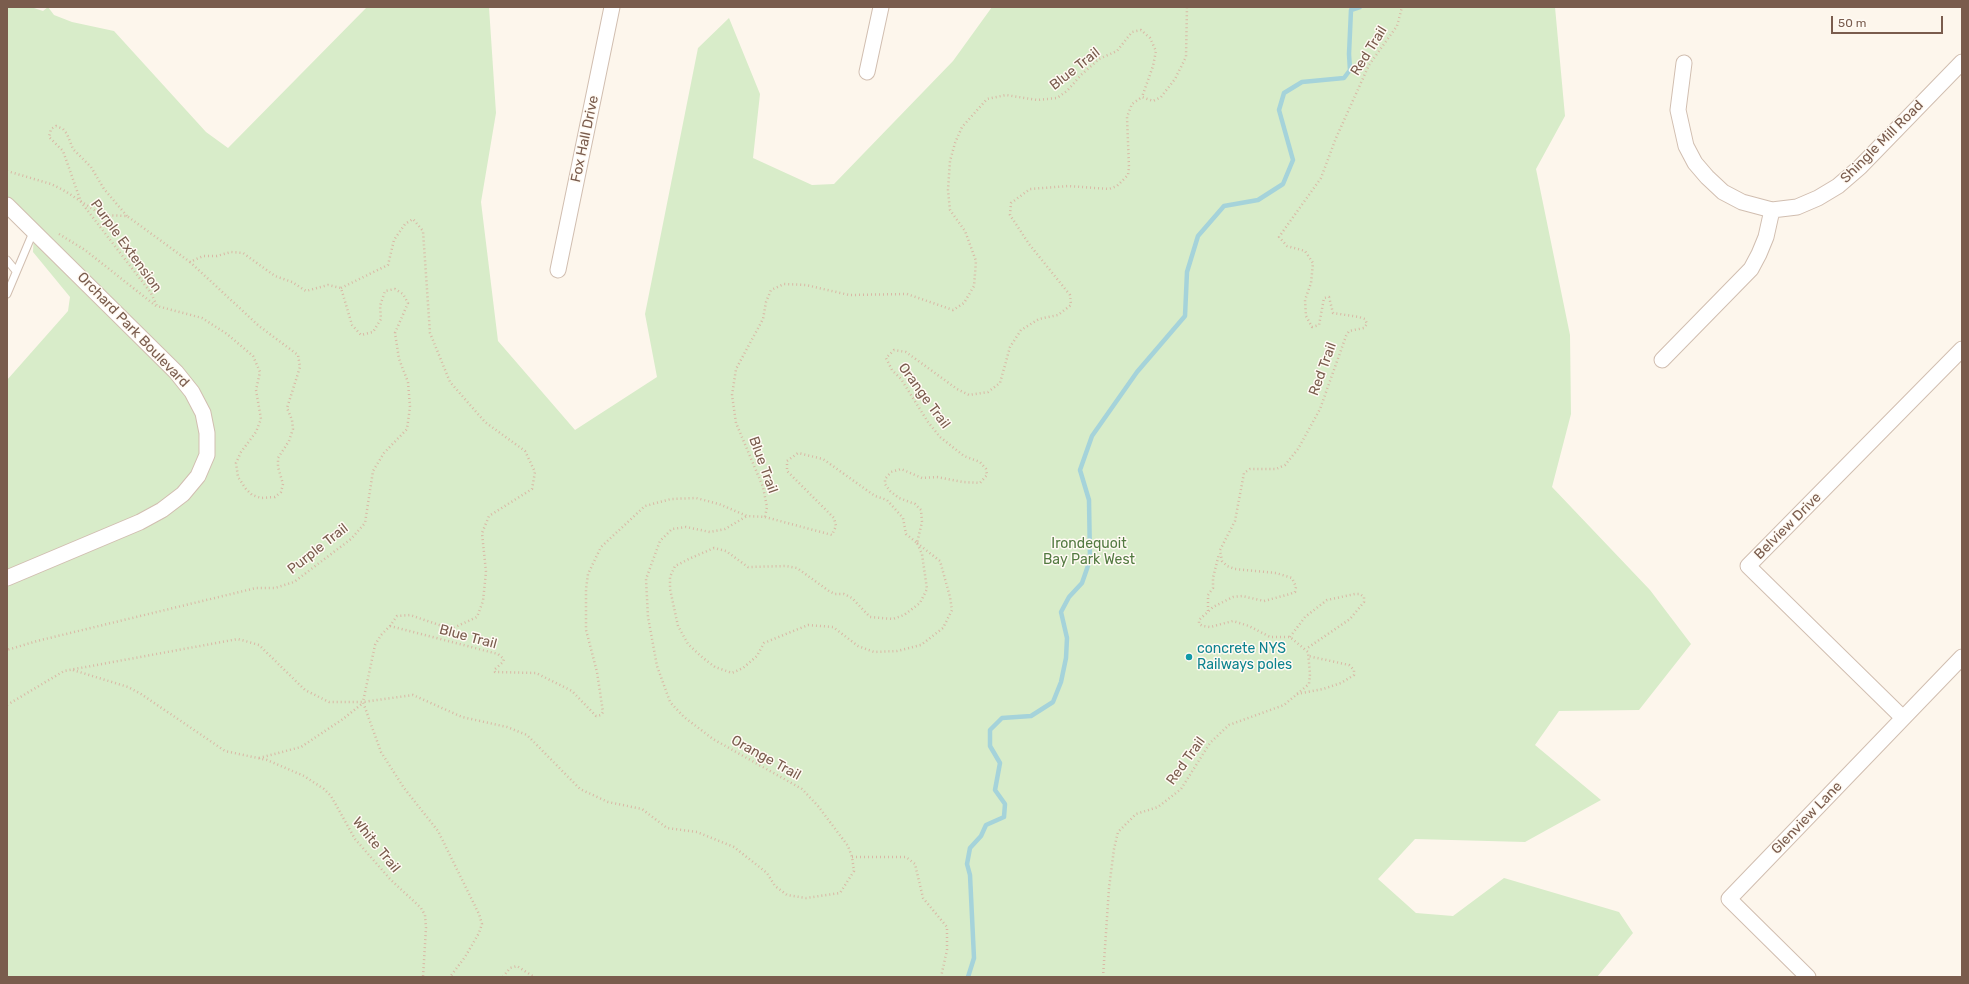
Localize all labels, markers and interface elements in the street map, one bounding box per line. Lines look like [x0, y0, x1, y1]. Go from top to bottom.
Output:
scale bar [1833, 8, 1945, 34]
text: 50 m [1838, 16, 1866, 30]
street label: Red Trail [1347, 23, 1391, 79]
street label: Blue Trail [1047, 44, 1103, 94]
street label: Fox Hall Drive [568, 94, 602, 184]
street label: Shingle Mill Road [1837, 97, 1927, 187]
street label: Purple Extension [87, 196, 165, 296]
street label: Orchard Park Boulevard [74, 269, 192, 391]
street label: Red Trail [1306, 340, 1340, 398]
street label: Orange Trail [895, 360, 953, 432]
street label: Blue Trail [745, 434, 781, 496]
street label: Belview Drive [1751, 489, 1825, 563]
street label: Purple Trail [284, 520, 352, 578]
park label: Irondequoit Bay Park West [1043, 536, 1135, 568]
street label: Blue Trail [437, 621, 499, 653]
place label: concrete NYS Railways poles [1197, 641, 1292, 674]
marker: concrete NYS Railways poles [1184, 652, 1194, 662]
street label: Orange Trail [728, 732, 804, 784]
street label: Red Trail [1163, 734, 1209, 788]
street label: Glenview Lane [1768, 778, 1846, 858]
street label: White Trail [349, 814, 403, 876]

